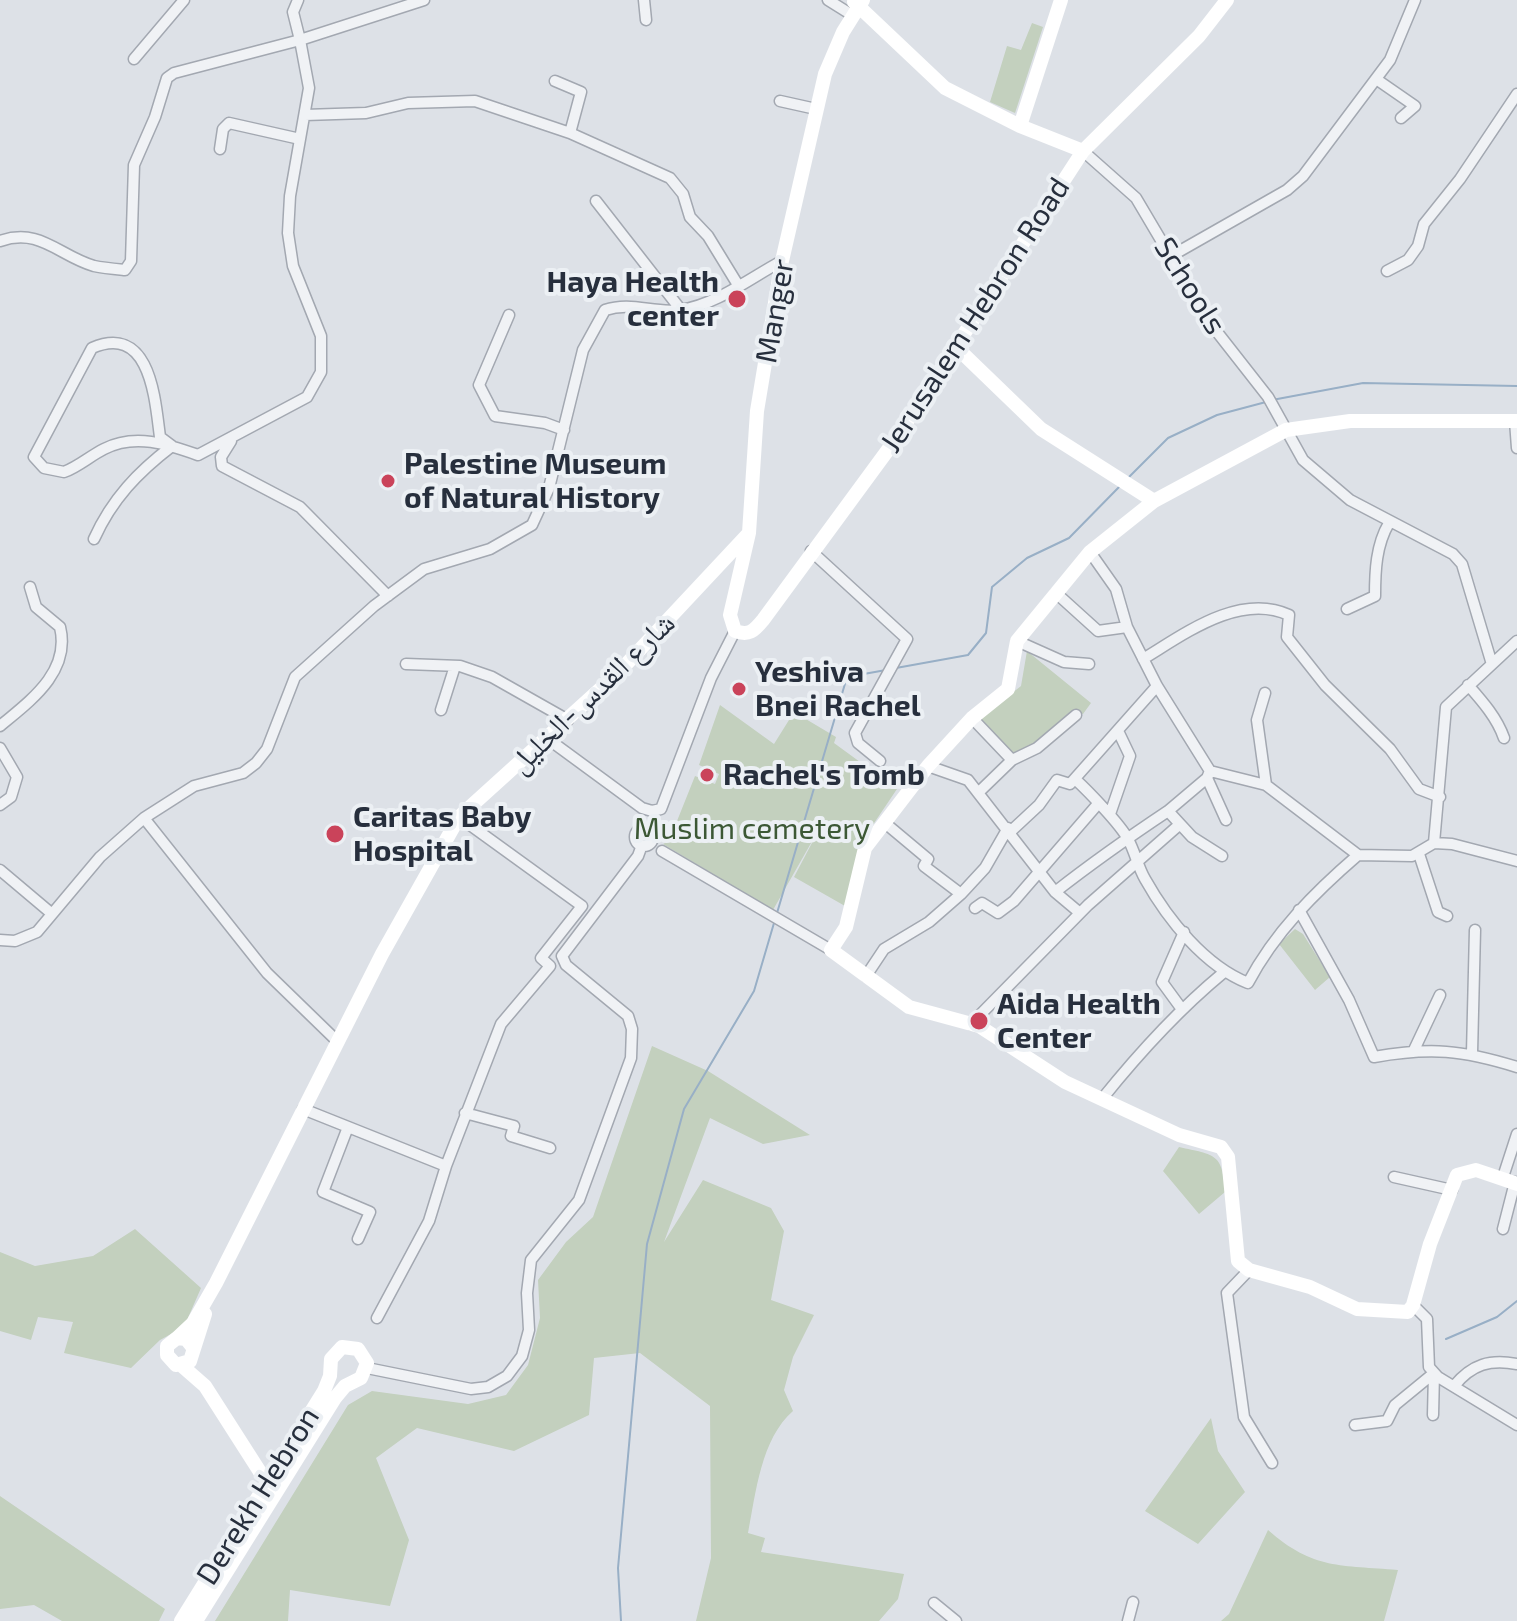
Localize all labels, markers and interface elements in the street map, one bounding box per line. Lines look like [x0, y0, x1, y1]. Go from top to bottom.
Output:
street label: Jerusalem Hebron Road [873, 171, 1077, 459]
street label: Schools [1146, 231, 1234, 341]
street label: Manger [748, 256, 802, 366]
place label: Haya Health center [546, 264, 719, 334]
marker: Haya Health center [726, 288, 748, 310]
place label: Palestine Museum of Natural History [404, 446, 667, 516]
marker: Palestine Museum of Natural History [379, 472, 397, 490]
street label: شارع القدس-الخليل [502, 605, 682, 781]
place label: Yeshiva Bnei Rachel [755, 654, 920, 724]
marker: Yeshiva Bnei Rachel [730, 680, 748, 698]
place label: Rachel's Tomb [723, 757, 925, 793]
marker: Rachel's Tomb [698, 766, 716, 784]
place label: Caritas Baby Hospital [353, 799, 532, 870]
park label: Muslim cemetery [634, 811, 870, 847]
marker: Caritas Baby Hospital [324, 823, 346, 845]
place label: Aida Health Center [997, 986, 1161, 1056]
marker: Aida Health Center [968, 1010, 990, 1032]
street label: Derekh Hebron [189, 1401, 327, 1591]

